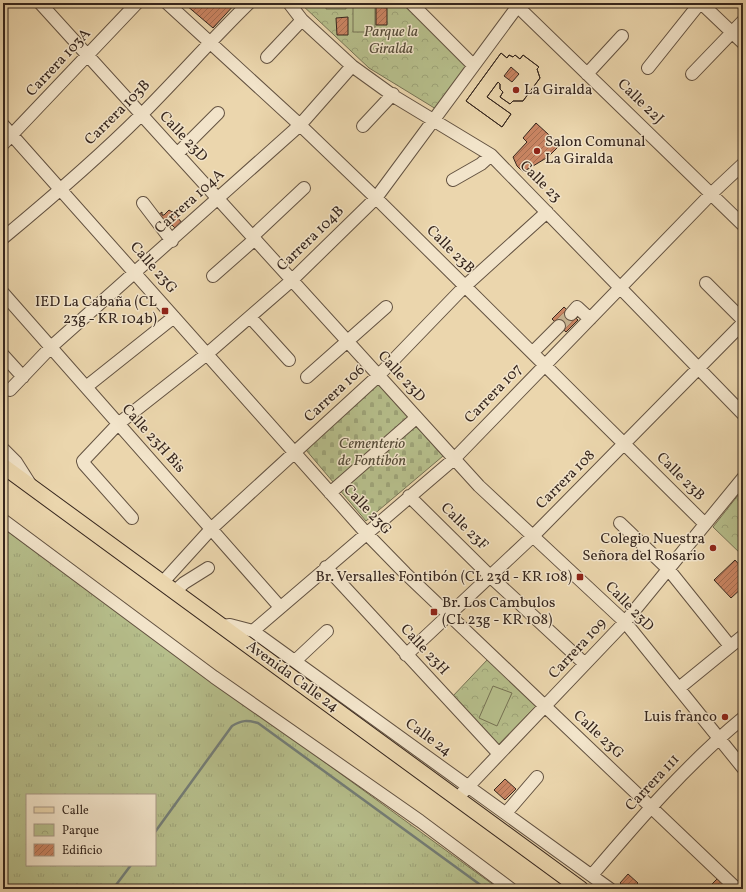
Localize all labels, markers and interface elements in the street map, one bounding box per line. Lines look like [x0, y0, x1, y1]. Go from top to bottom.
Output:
park label: Parque la Giralda [364, 22, 418, 60]
street label: Carrera 103A [22, 24, 96, 102]
street label: Carrera 103B [80, 75, 156, 151]
street label: Calle 22J [612, 75, 668, 130]
place label: La Giralda [524, 80, 593, 101]
marker: La Giralda [511, 85, 521, 95]
street label: Calle 23D [154, 107, 212, 167]
place label: Salon Comunal La Giralda [545, 132, 646, 170]
marker: Salon Comunal La Giralda [532, 146, 542, 156]
street label: Calle 23 [514, 156, 566, 208]
street label: Carrera 104A [150, 165, 230, 239]
street label: Carrera 104B [273, 201, 349, 277]
street label: Calle 23B [421, 221, 479, 279]
street label: Calle 23G [125, 237, 181, 299]
place label: IED La Cabaña (CL 23g - KR 104b) [35, 292, 158, 330]
marker: IED La Cabaña (CL 23g - KR 104b) [160, 306, 170, 316]
street label: Calle 23D [372, 347, 430, 407]
street label: Carrera 107 [460, 359, 528, 429]
street label: Carrera 106 [300, 360, 370, 428]
street label: Calle 23H Bis [116, 400, 190, 478]
park label: Cementerio de Fontibón [338, 434, 406, 472]
street label: Carrera 108 [532, 446, 600, 514]
street label: Calle 23B [651, 448, 709, 506]
street label: Calle 23G [338, 480, 396, 540]
street label: Calle 23F [435, 498, 493, 556]
place label: Colegio Nuestra Señora del Rosario [582, 529, 705, 567]
marker: Colegio Nuestra Señora del Rosario [708, 543, 718, 553]
place label: Br. Versalles Fontibón (CL 23d - KR 108) [315, 567, 572, 588]
marker: Br. Versalles Fontibón (CL 23d - KR 108) [575, 572, 585, 582]
street label: Calle 23D [600, 577, 658, 637]
place label: Br. Los Cambulos (CL 23g - KR 108) [442, 593, 555, 631]
marker: Br. Los Cambulos (CL 23g - KR 108) [429, 607, 439, 617]
street label: Carrera 109 [544, 614, 612, 684]
street label: Calle 23H [395, 620, 453, 680]
street label: Avenida Calle 24 [241, 636, 343, 718]
street label: Calle 23G [568, 706, 628, 764]
place label: Luis franco [644, 707, 717, 728]
marker: Luis franco [720, 712, 730, 722]
street label: Calle 24 [400, 714, 456, 762]
street label: Carrera 111 [621, 750, 685, 816]
legend [26, 794, 156, 866]
text: Calle [62, 803, 89, 819]
text: Parque [62, 823, 99, 839]
text: Edificio [62, 843, 102, 859]

